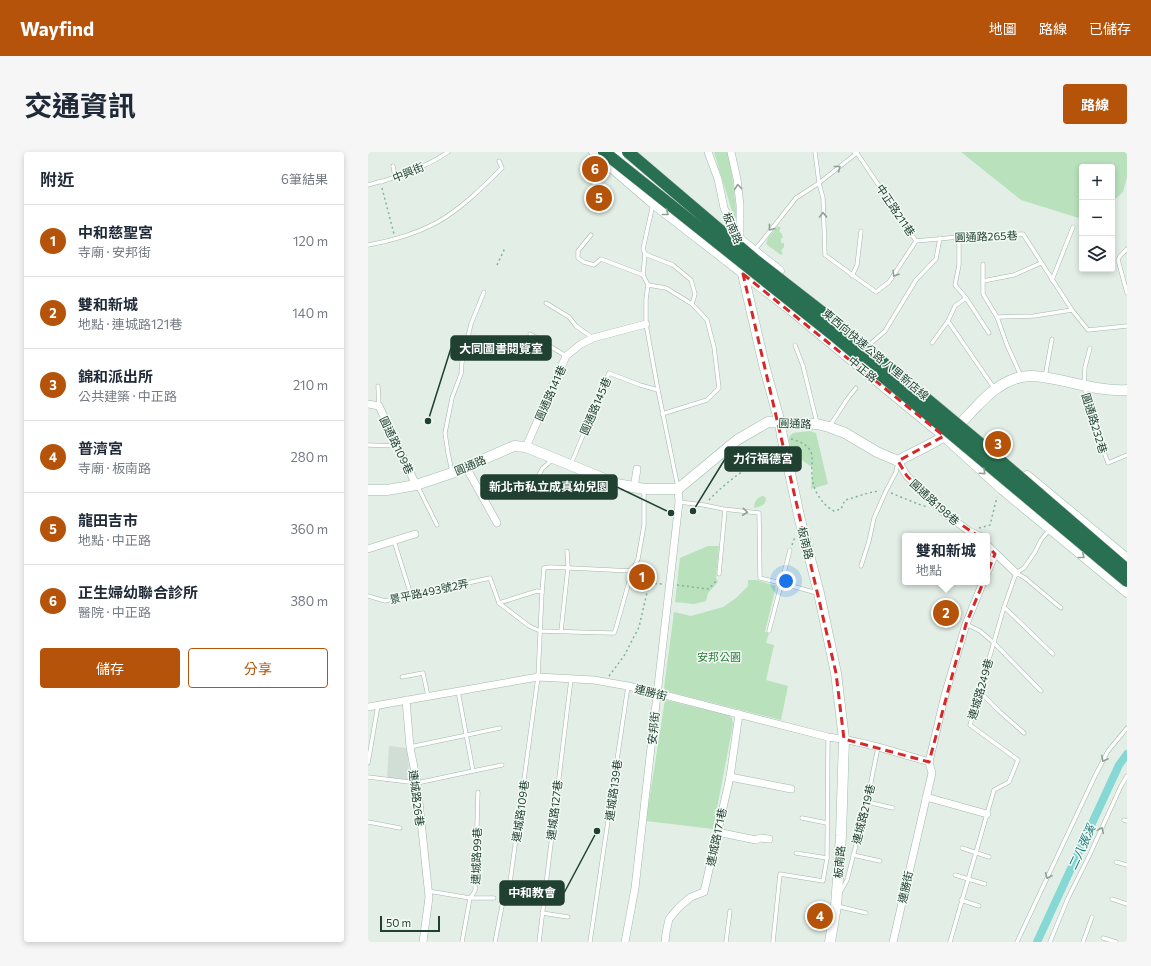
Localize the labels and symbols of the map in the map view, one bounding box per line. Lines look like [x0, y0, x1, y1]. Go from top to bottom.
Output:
pin: 6 [582, 154, 608, 184]
street label: 中興街 [390, 160, 426, 184]
one-way arrow [834, 166, 841, 173]
street label: 中正路211巷 [874, 182, 918, 238]
pin: 5 [586, 183, 612, 213]
one-way arrow [734, 184, 743, 190]
one-way arrow [662, 208, 669, 215]
street label: 板南路 [721, 210, 745, 246]
one-way arrow [819, 212, 828, 218]
one-way arrow [769, 224, 776, 231]
street label: 圓通路265巷 [954, 228, 1018, 244]
one-way arrow [893, 269, 900, 276]
street label: 東西向快速公路 八里新店線 [820, 306, 932, 402]
callout: 大同圖書閱覽室 [451, 336, 551, 360]
text: 大同圖書閱覽室 [459, 341, 543, 355]
street label: 中正路 [846, 354, 880, 384]
street label: 圓通路141巷 [532, 363, 568, 423]
street label: 圓通路145巷 [577, 375, 613, 437]
street label: 圓通路232巷 [1080, 391, 1110, 455]
street label: 圓通路109巷 [377, 414, 417, 476]
street label: 圓通路 [778, 416, 812, 430]
pin: 3 [985, 429, 1011, 459]
callout: 力行福德宮 [725, 447, 801, 471]
text: 力行福德宮 [733, 451, 793, 465]
street label: 圓通路 [452, 453, 488, 477]
one-way arrow [979, 467, 986, 474]
callout: 新北市私立成真幼兒園 [481, 475, 617, 499]
street label: 圓通路198巷 [908, 476, 962, 528]
text: 新北市私立成真幼兒園 [489, 479, 609, 493]
one-way arrow [742, 507, 748, 516]
street label: 板南路 [796, 525, 816, 561]
one-way arrow [1078, 551, 1085, 558]
pin: 1 [629, 562, 655, 592]
your location [776, 571, 796, 591]
street label: 景平路493號2弄 [388, 576, 470, 606]
pin: 2 [933, 598, 959, 628]
park label: 安邦公園 [697, 650, 741, 663]
street label: 連城路249巷 [965, 657, 995, 721]
street label: 連勝街 [633, 682, 669, 702]
street label: 安邦街 [645, 711, 661, 745]
one-way arrow [1101, 755, 1109, 762]
street label: 連城路139巷 [602, 759, 624, 821]
street label: 連城路26巷 [407, 769, 427, 827]
street label: 連城路109巷 [509, 779, 531, 843]
street label: 連城路127巷 [544, 779, 564, 841]
street label: 連城路219巷 [849, 783, 877, 845]
street label: 連城路171巷 [703, 807, 729, 867]
water label: 二八張溪 [1065, 820, 1098, 872]
street label: 連城路99巷 [469, 827, 483, 885]
one-way arrow [1096, 827, 1104, 835]
street label: 板南路 [831, 845, 847, 879]
street label: 連勝街 [895, 869, 915, 905]
one-way arrow [1045, 872, 1053, 879]
callout: 中和教會 [500, 881, 564, 905]
text: 中和教會 [508, 885, 556, 899]
pin: 4 [807, 901, 833, 931]
scale bar [380, 914, 440, 933]

